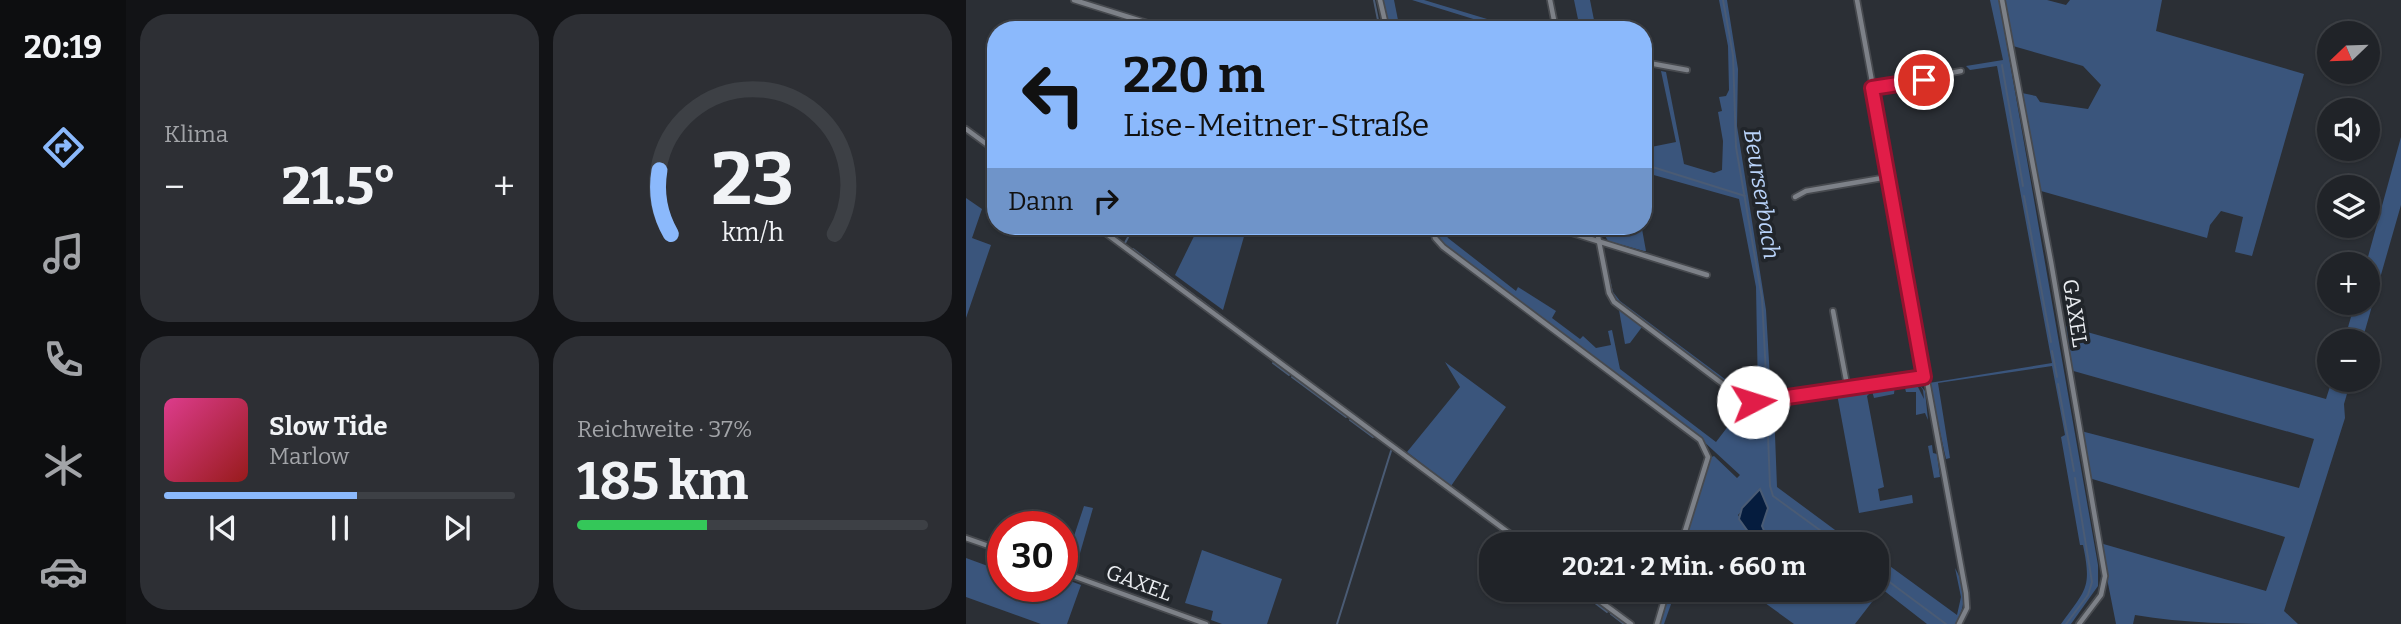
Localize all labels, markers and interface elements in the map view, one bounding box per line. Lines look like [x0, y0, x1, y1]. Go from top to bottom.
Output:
north arrow [2317, 21, 2380, 84]
map controls [2317, 21, 2380, 392]
text: 20:19 [24, 28, 102, 66]
text: 220 m [1123, 46, 1265, 105]
icon: left [1008, 49, 1099, 140]
pin [1894, 50, 1954, 110]
icon: arrive [1905, 61, 1943, 99]
button: sound [2317, 98, 2380, 161]
text: Lise-Meitner-Straße [1123, 106, 1429, 144]
text: Klima [164, 120, 228, 148]
icon: directions [39, 123, 88, 172]
water label: Beurserbach [1738, 127, 1786, 261]
text: 23 [711, 136, 794, 223]
text: 21.5° [282, 155, 397, 218]
text: − [164, 164, 185, 210]
text: + [493, 164, 515, 210]
button: layers [2317, 175, 2380, 238]
icon: right [1087, 182, 1125, 220]
text: Dann [1008, 186, 1073, 217]
text: km/h [722, 218, 784, 248]
icon: music [39, 229, 88, 278]
button: + [2317, 252, 2380, 315]
street label: GAXEL [2057, 277, 2093, 349]
button: − [2317, 329, 2380, 392]
icon: phone [39, 335, 88, 384]
position arrow [1716, 365, 1790, 439]
text: Slow Tide [269, 411, 388, 442]
text: Reichweite · 37% [577, 415, 752, 443]
icon: climate [39, 441, 88, 490]
text: Marlow [269, 442, 349, 470]
text: 185 km [577, 450, 748, 513]
icon: previous [204, 509, 242, 547]
icon: pause [321, 509, 359, 547]
icon: next [438, 509, 476, 547]
speed limit sign: 30 [987, 511, 1078, 602]
icon: car [39, 547, 88, 596]
text: 20:21 · 2 Min. · 660 m [1562, 551, 1806, 582]
street label: GAXEL [1102, 559, 1176, 607]

